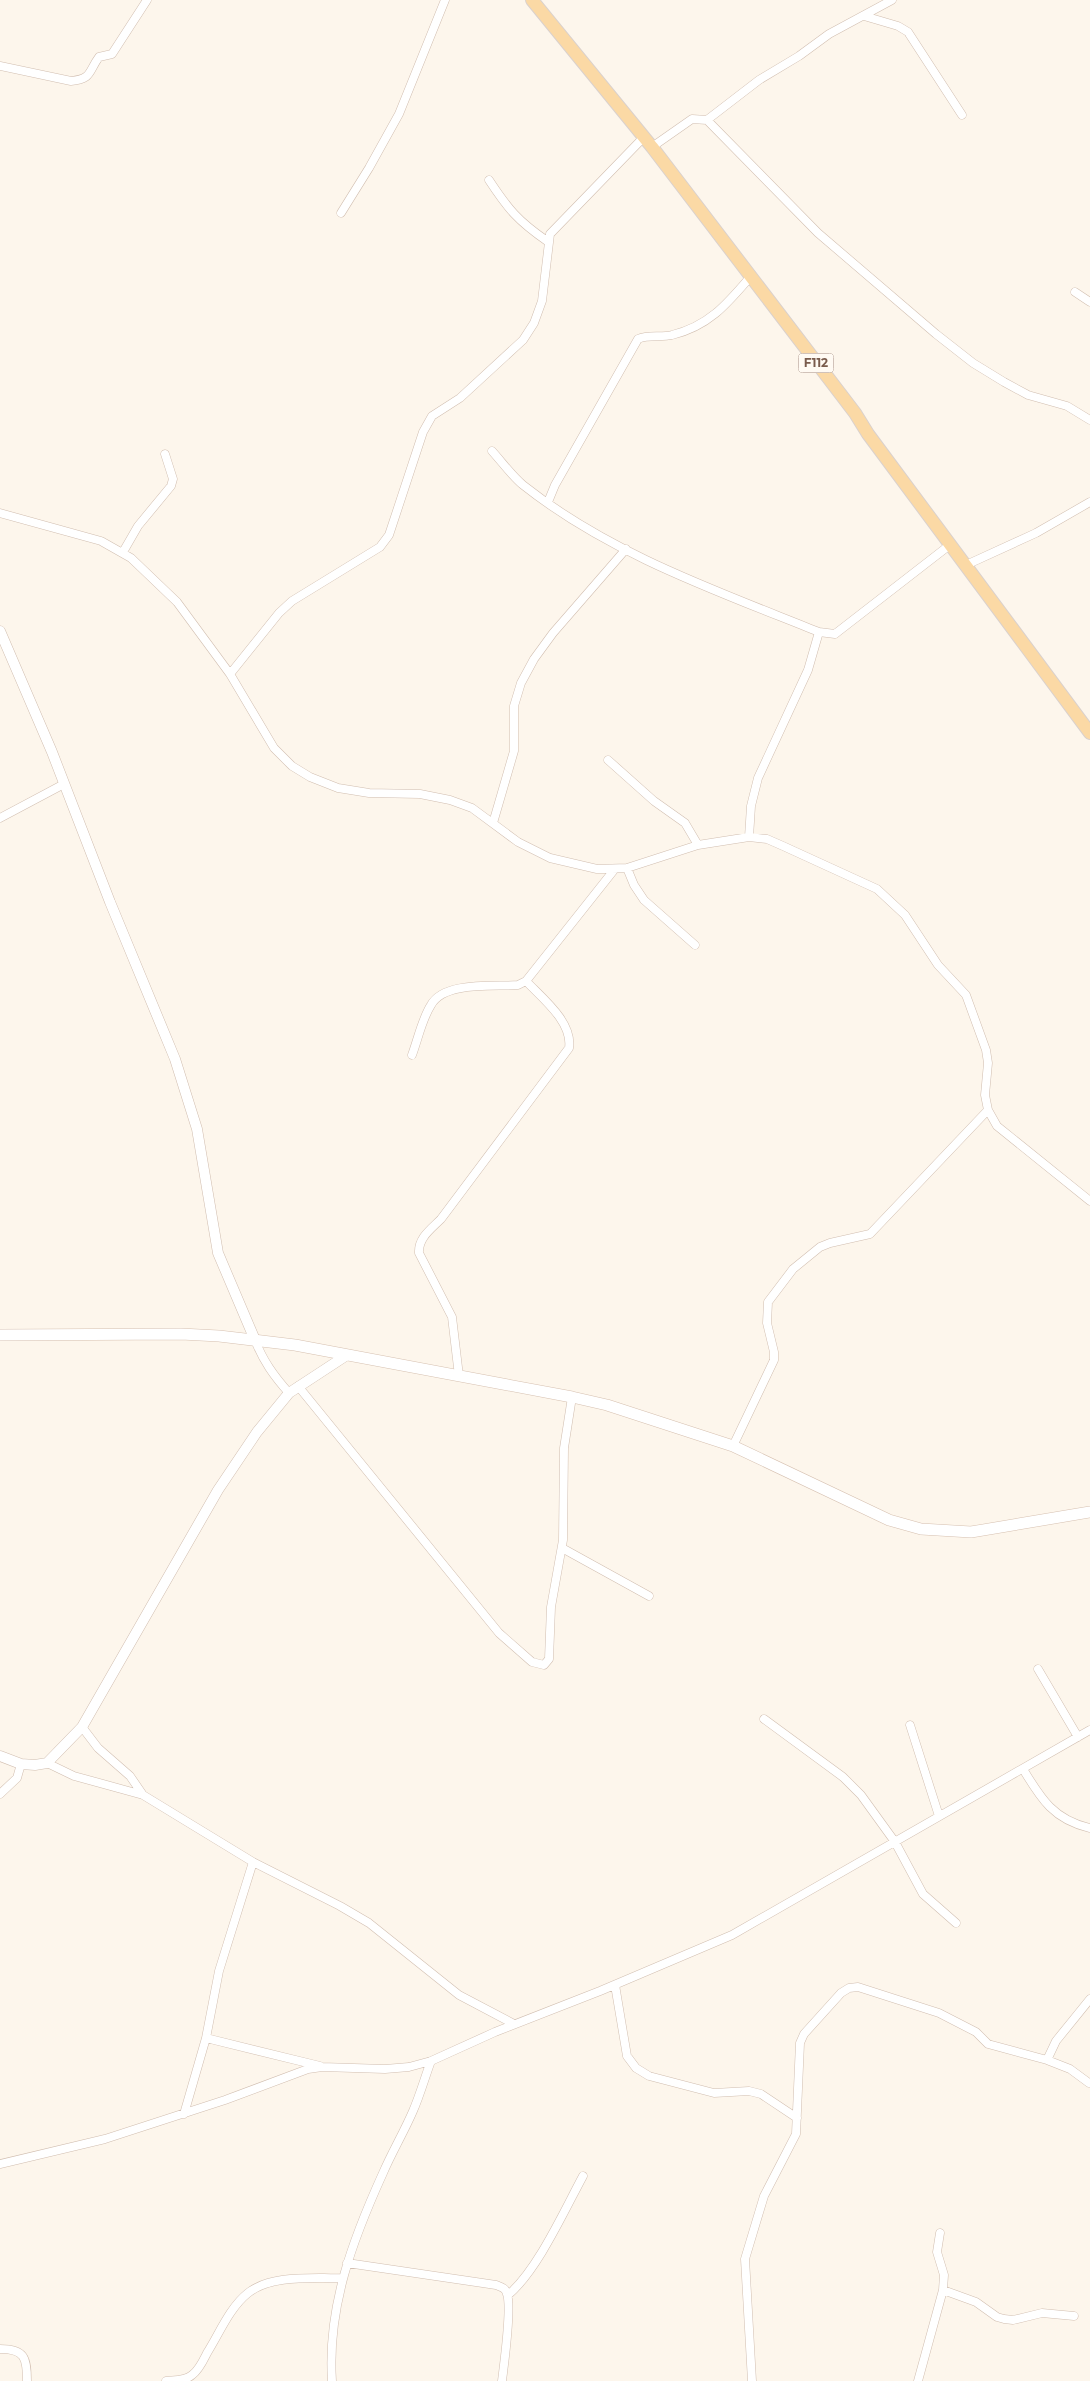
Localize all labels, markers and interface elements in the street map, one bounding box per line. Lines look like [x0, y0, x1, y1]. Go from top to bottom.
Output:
road number: F112 [798, 353, 834, 372]

